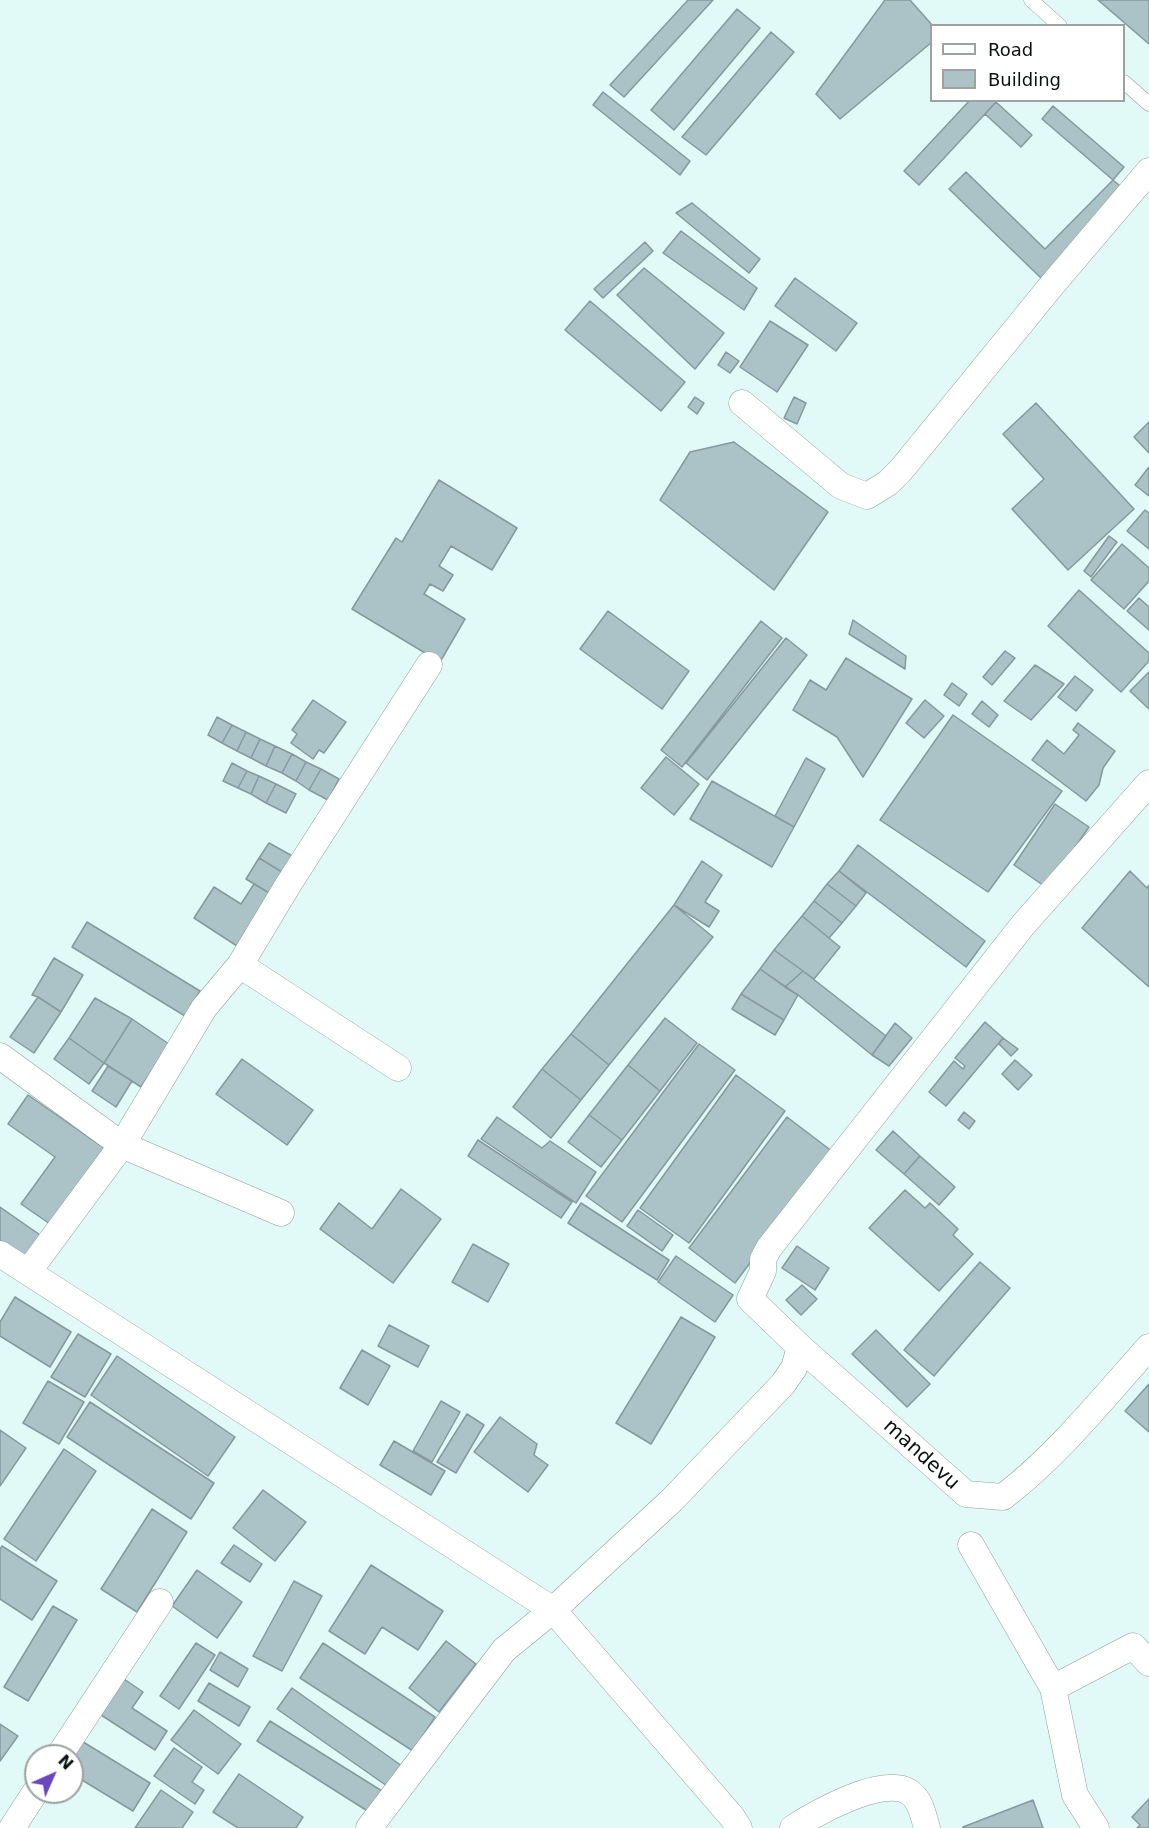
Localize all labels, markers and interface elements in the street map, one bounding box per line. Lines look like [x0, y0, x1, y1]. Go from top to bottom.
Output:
legend [930, 24, 1125, 102]
text: Road [988, 39, 1033, 60]
text: Building [988, 69, 1061, 90]
street label: mandevu [878, 1415, 964, 1495]
north arrow [24, 1744, 84, 1804]
text: N [54, 1751, 77, 1774]

